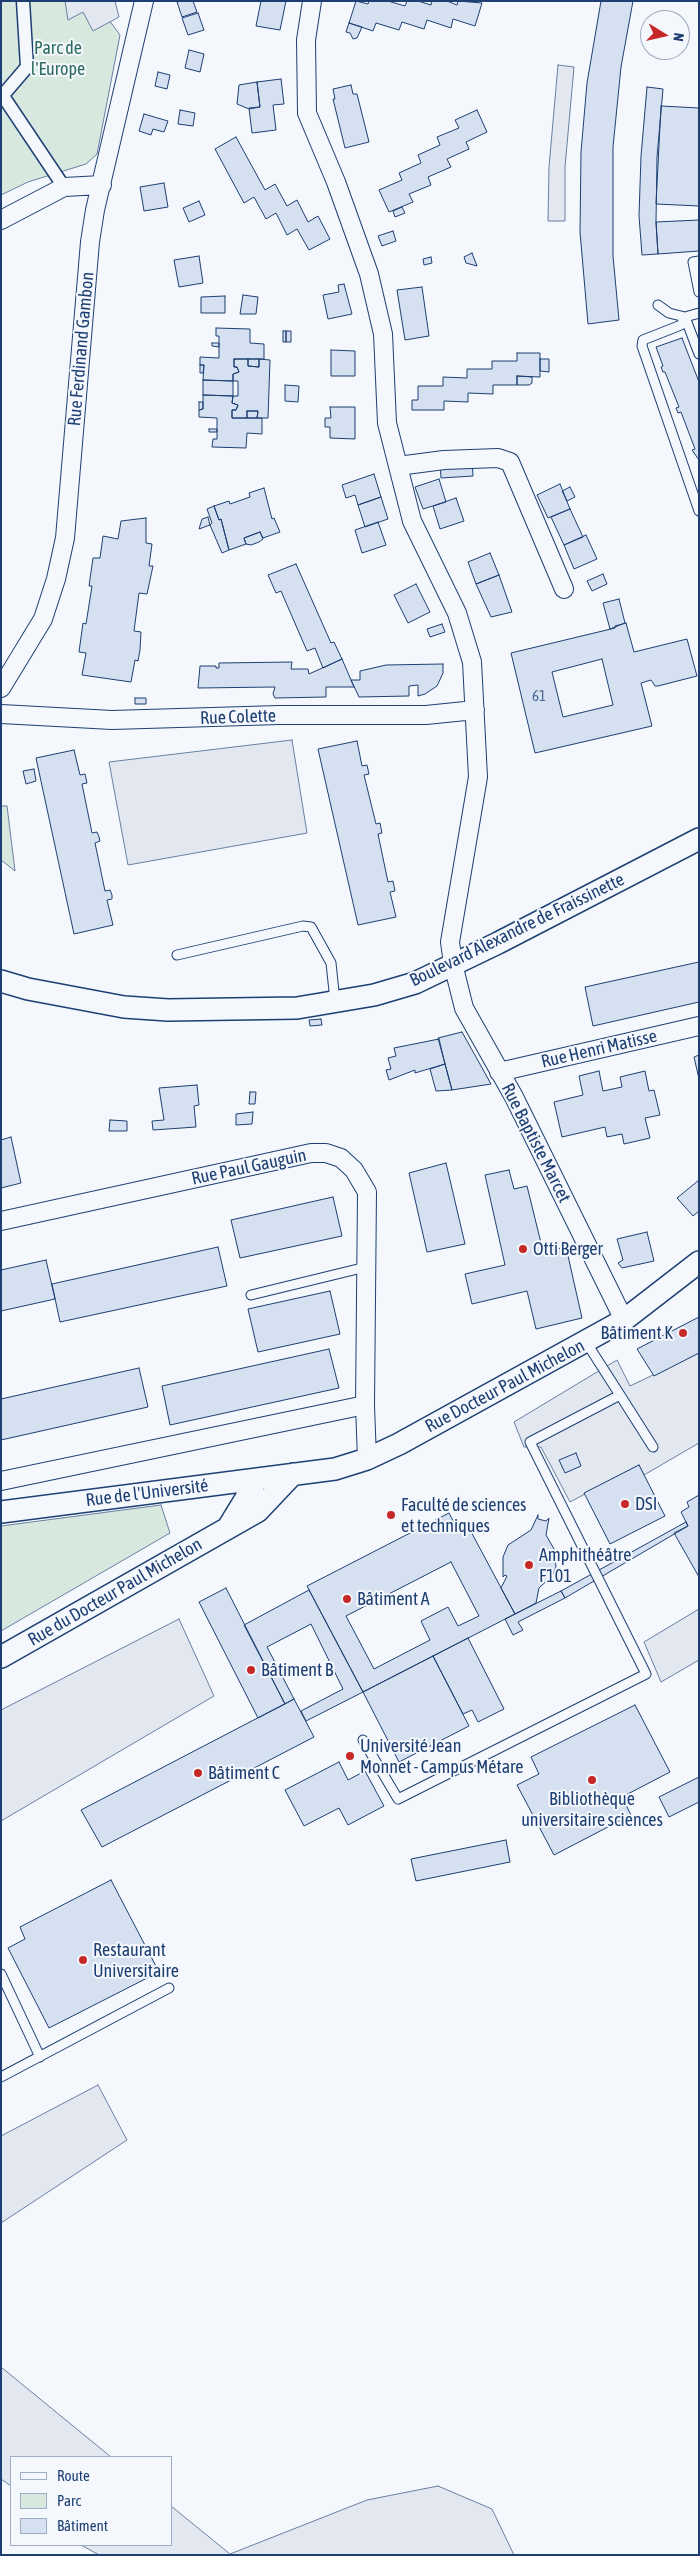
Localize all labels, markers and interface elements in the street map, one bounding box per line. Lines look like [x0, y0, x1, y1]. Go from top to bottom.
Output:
north arrow [640, 10, 690, 60]
text: N [670, 32, 687, 43]
park label: Parc de l'Europe [31, 37, 85, 80]
street label: Rue Ferdinand Gambon [63, 271, 99, 427]
house number: 61 [532, 687, 546, 705]
street label: Rue Colette [200, 705, 276, 729]
street label: Boulevard Alexandre de Fraissinette [406, 869, 628, 991]
street label: Rue Henri Matisse [539, 1025, 659, 1073]
street label: Rue Baptiste Marcet [497, 1080, 575, 1206]
street label: Rue Paul Gauguin [190, 1144, 308, 1190]
place label: Otti Berger [533, 1238, 603, 1260]
marker: Otti Berger [517, 1243, 529, 1255]
place label: Bâtiment K [600, 1322, 673, 1344]
marker: Bâtiment K [677, 1327, 689, 1339]
street label: Rue Docteur Paul Michelon [422, 1335, 588, 1437]
street label: Rue de l'Université [85, 1475, 209, 1511]
place label: DSI [635, 1493, 657, 1515]
place label: Faculté de sciences et techniques [401, 1494, 526, 1536]
marker: DSI [619, 1498, 631, 1510]
marker: Faculté de sciences et techniques [385, 1509, 397, 1521]
street label: Rue du Docteur Paul Michelon [24, 1533, 206, 1651]
place label: Amphithéâtre F101 [539, 1544, 631, 1586]
marker: Amphithéâtre F101 [523, 1559, 535, 1571]
place label: Bâtiment A [357, 1588, 430, 1610]
marker: Bâtiment A [341, 1593, 353, 1605]
place label: Bâtiment B [261, 1659, 333, 1681]
marker: Bâtiment B [245, 1664, 257, 1676]
place label: Université Jean Monnet - Campus Métare [360, 1735, 524, 1778]
marker: Université Jean Monnet - Campus Métare [344, 1750, 356, 1762]
place label: Bâtiment C [208, 1762, 280, 1784]
marker: Bâtiment C [192, 1767, 204, 1779]
marker: Bibliothèque universitaire sciences [586, 1774, 598, 1786]
place label: Bibliothèque universitaire sciences [521, 1788, 663, 1830]
place label: Restaurant Universitaire [93, 1939, 179, 1982]
marker: Restaurant Universitaire [77, 1954, 89, 1966]
legend [10, 2456, 172, 2546]
text: Route [57, 2467, 90, 2484]
text: Parc [57, 2492, 81, 2509]
text: Bâtiment [57, 2517, 108, 2534]

